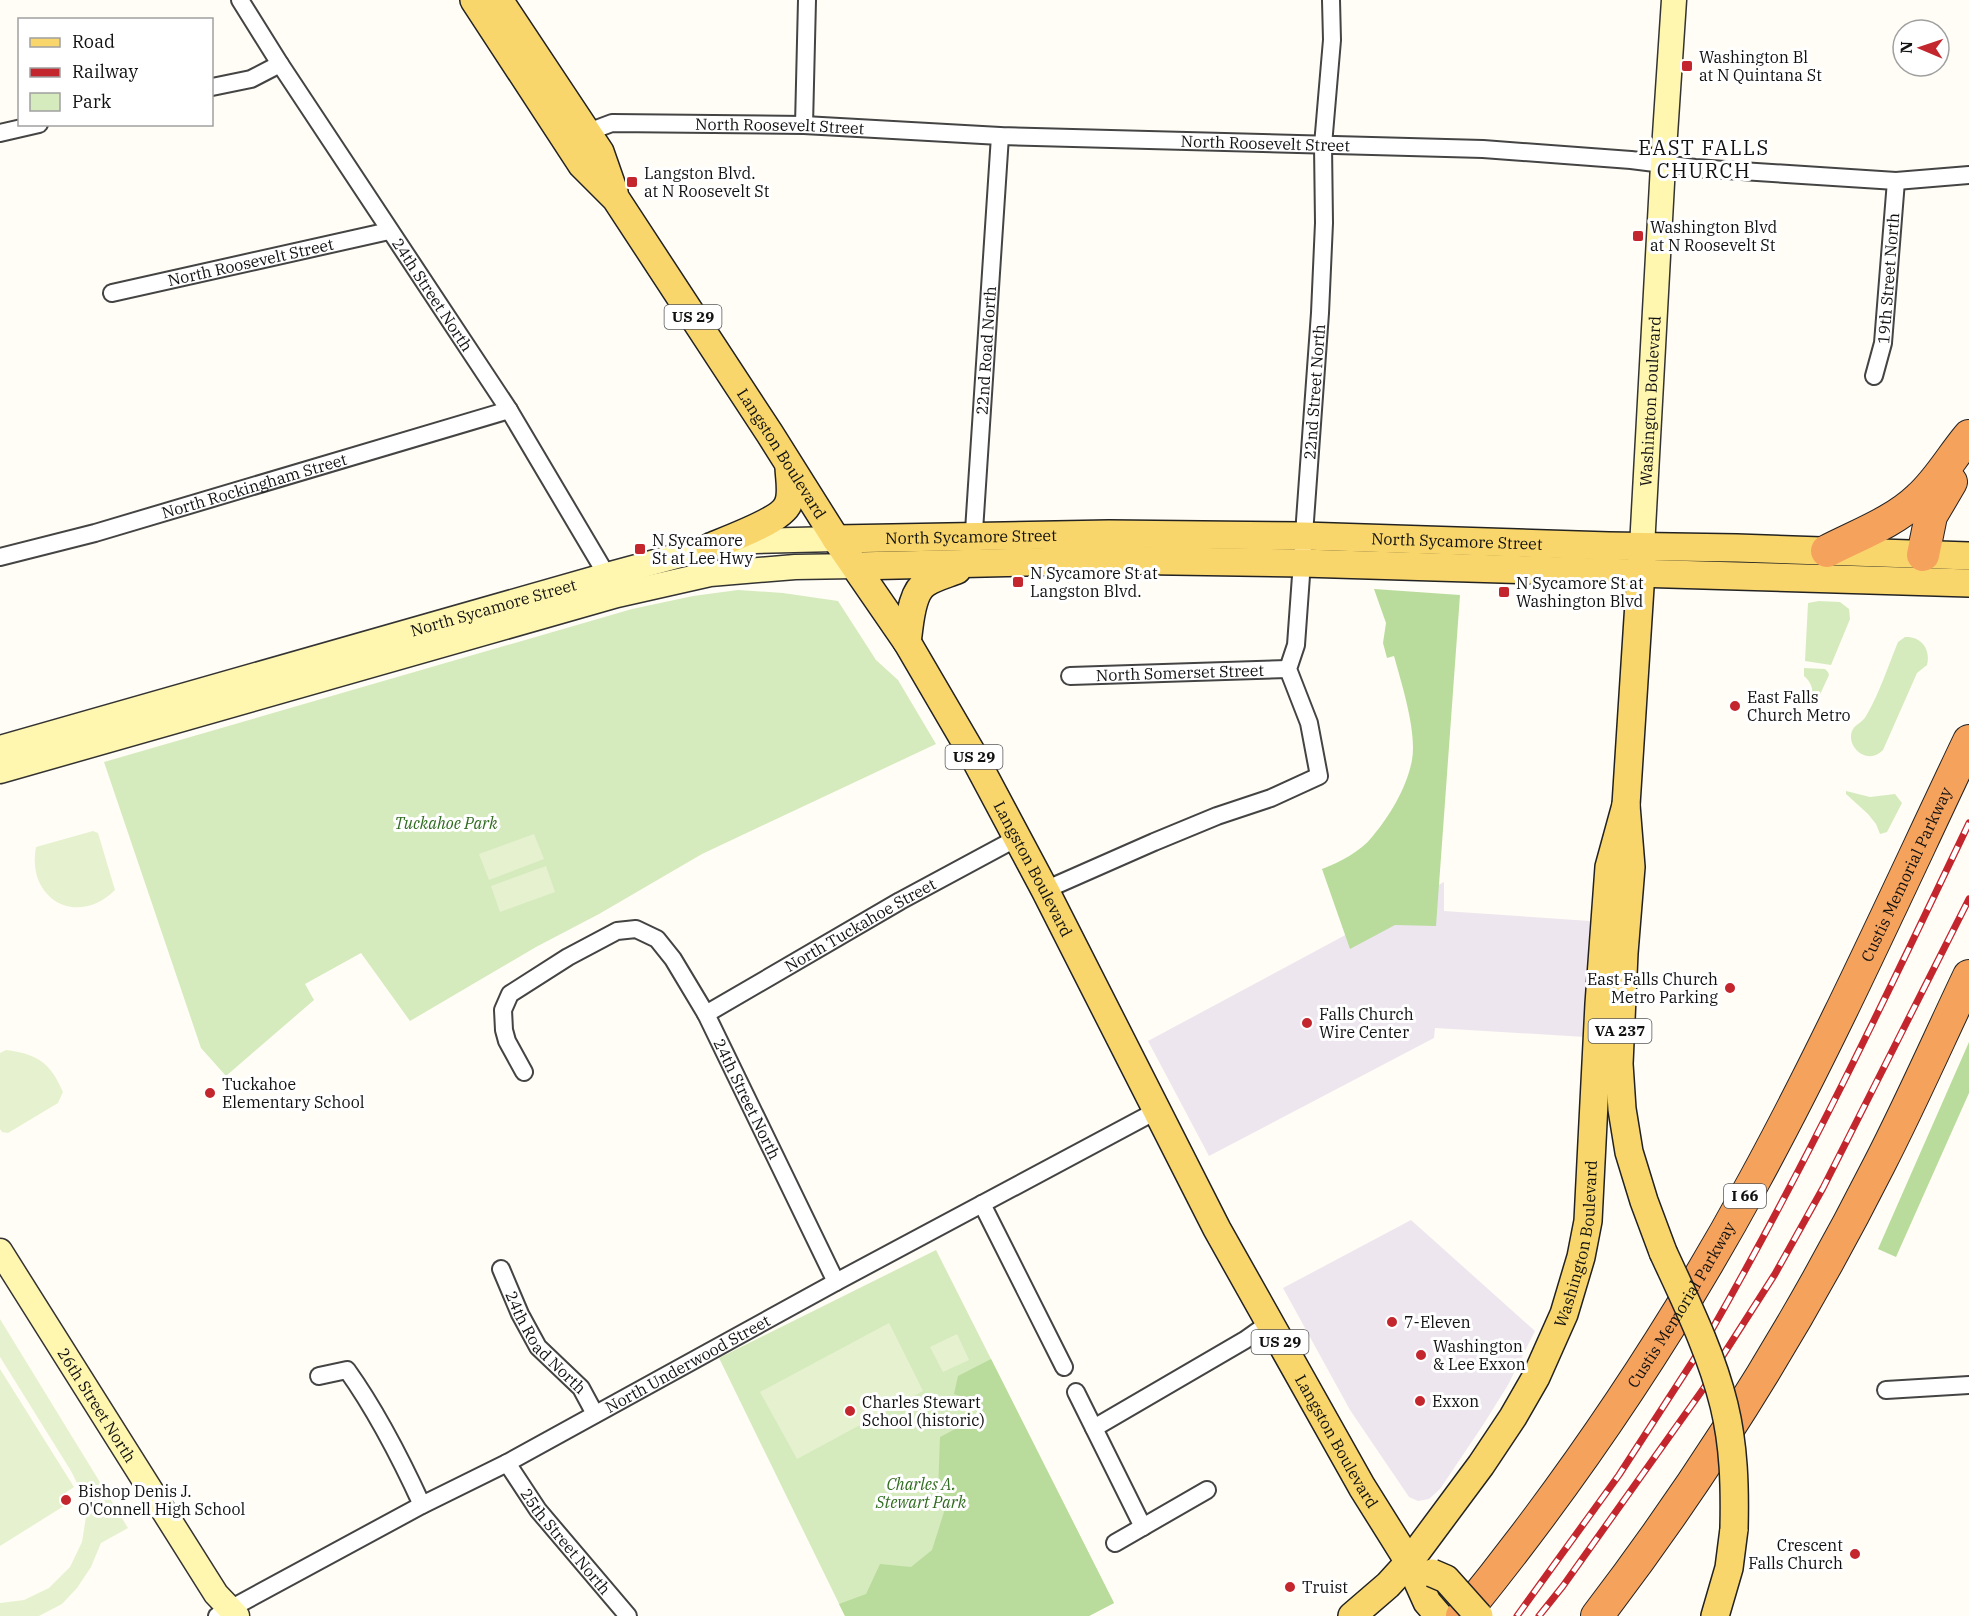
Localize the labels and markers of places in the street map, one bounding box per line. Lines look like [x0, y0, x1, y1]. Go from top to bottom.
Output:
place label: Washington Bl at N Quintana St [1699, 47, 1822, 85]
marker: Washington Bl at N Quintana St [1680, 59, 1694, 73]
place label: Langston Blvd. at N Roosevelt St [644, 163, 770, 201]
marker: Langston Blvd. at N Roosevelt St [625, 175, 639, 189]
place label: Washington Blvd at N Roosevelt St [1650, 217, 1778, 255]
marker: Washington Blvd at N Roosevelt St [1631, 229, 1645, 243]
place label: N Sycamore St at Lee Hwy [652, 530, 753, 568]
marker: N Sycamore St at Lee Hwy [633, 542, 647, 556]
place label: N Sycamore St at Langston Blvd. [1030, 563, 1158, 601]
place label: N Sycamore St at Washington Blvd [1516, 573, 1644, 611]
marker: N Sycamore St at Langston Blvd. [1011, 575, 1025, 589]
marker: N Sycamore St at Washington Blvd [1497, 585, 1511, 599]
place label: East Falls Church Metro [1747, 687, 1851, 725]
marker: East Falls Church Metro [1728, 699, 1742, 713]
place label: East Falls Church Metro Parking [1587, 969, 1718, 1007]
marker: East Falls Church Metro Parking [1723, 981, 1737, 995]
place label: Falls Church Wire Center [1319, 1004, 1414, 1042]
marker: Falls Church Wire Center [1300, 1016, 1314, 1030]
place label: Tuckahoe Elementary School [222, 1074, 365, 1112]
marker: Tuckahoe Elementary School [203, 1086, 217, 1100]
place label: 7-Eleven [1404, 1312, 1471, 1332]
marker: 7-Eleven [1385, 1315, 1399, 1329]
place label: Washington & Lee Exxon [1433, 1336, 1526, 1374]
marker: Washington & Lee Exxon [1414, 1348, 1428, 1362]
place label: Exxon [1432, 1391, 1479, 1411]
place label: Charles Stewart School (historic) [862, 1392, 985, 1430]
marker: Exxon [1413, 1394, 1427, 1408]
marker: Charles Stewart School (historic) [843, 1404, 857, 1418]
place label: Bishop Denis J. O'Connell High School [78, 1481, 245, 1519]
marker: Bishop Denis J. O'Connell High School [59, 1493, 73, 1507]
place label: Crescent Falls Church [1748, 1535, 1843, 1573]
marker: Crescent Falls Church [1848, 1547, 1862, 1561]
place label: Truist [1302, 1577, 1348, 1597]
marker: Truist [1283, 1580, 1297, 1594]

